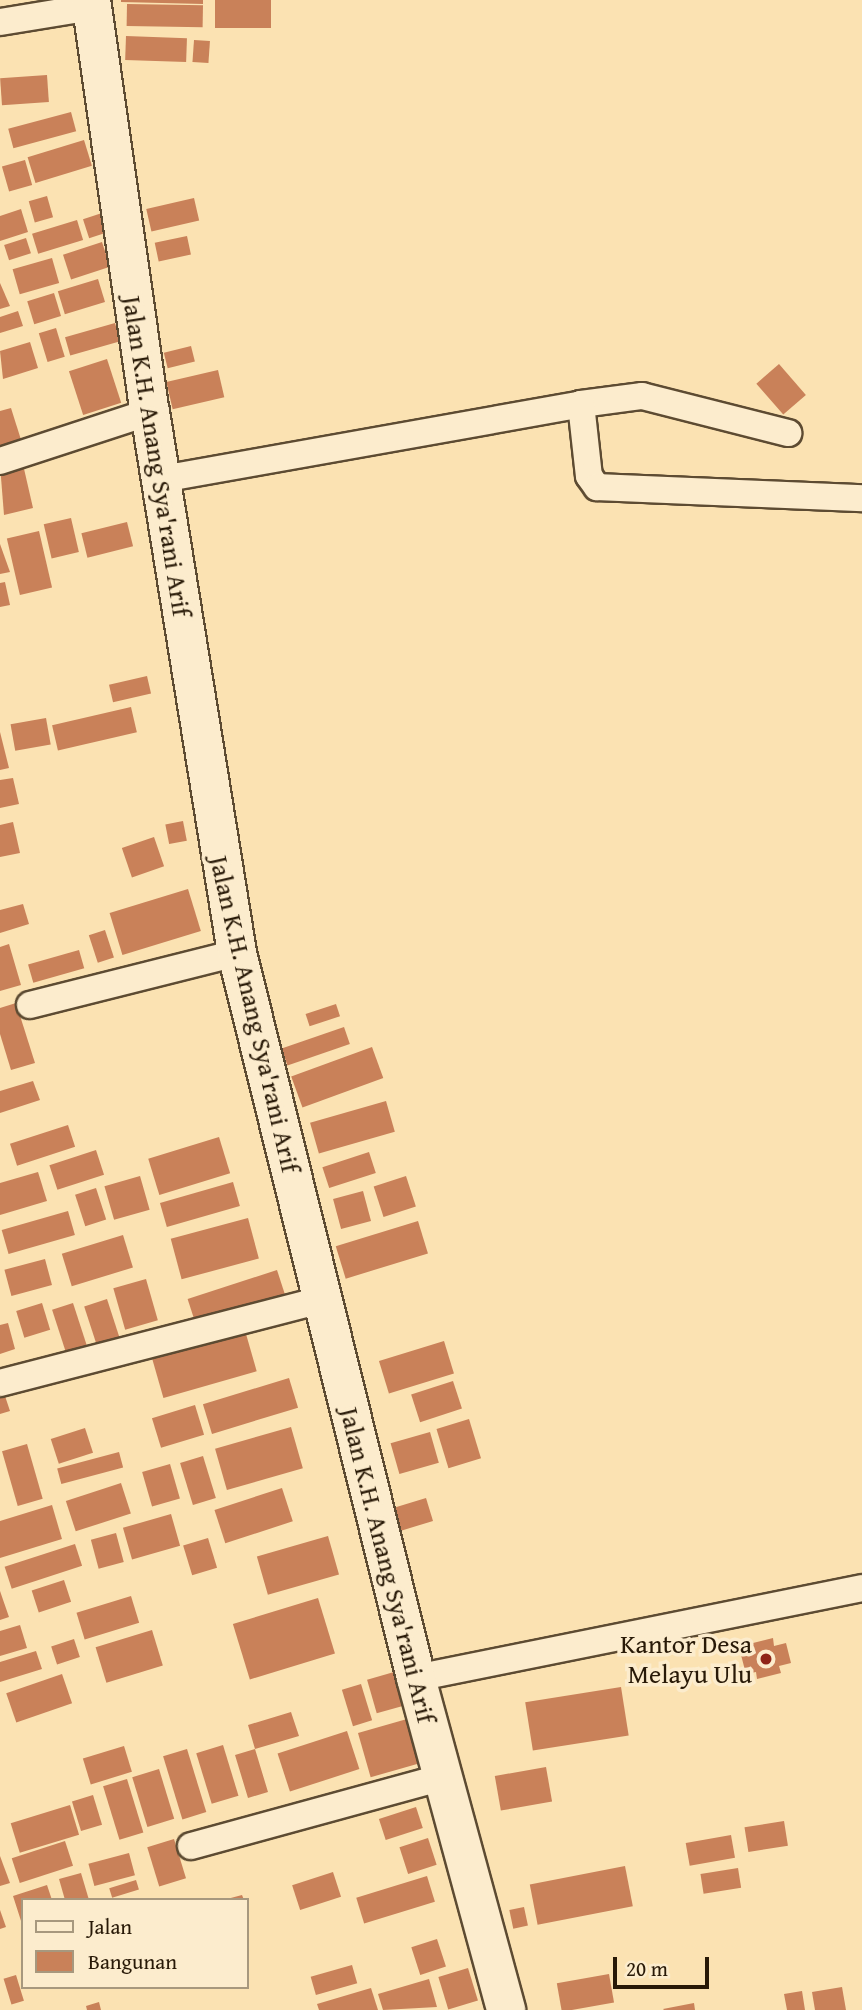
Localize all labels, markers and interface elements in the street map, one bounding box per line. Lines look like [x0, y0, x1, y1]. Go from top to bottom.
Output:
street label: Jalan K.H. Anang Sya'rani Arif [116, 294, 198, 618]
street label: Jalan K.H. Anang Sya'rani Arif [203, 853, 307, 1175]
street label: Jalan K.H. Anang Sya'rani Arif [334, 1404, 442, 1726]
place label: Kantor Desa Melayu Ulu [620, 1628, 752, 1690]
marker: Kantor Desa Melayu Ulu [758, 1651, 774, 1667]
legend [21, 1898, 248, 1989]
text: Jalan [88, 1911, 132, 1942]
scale bar [617, 1944, 713, 1988]
text: Bangunan [88, 1946, 177, 1977]
text: 20 m [626, 1953, 668, 1984]

